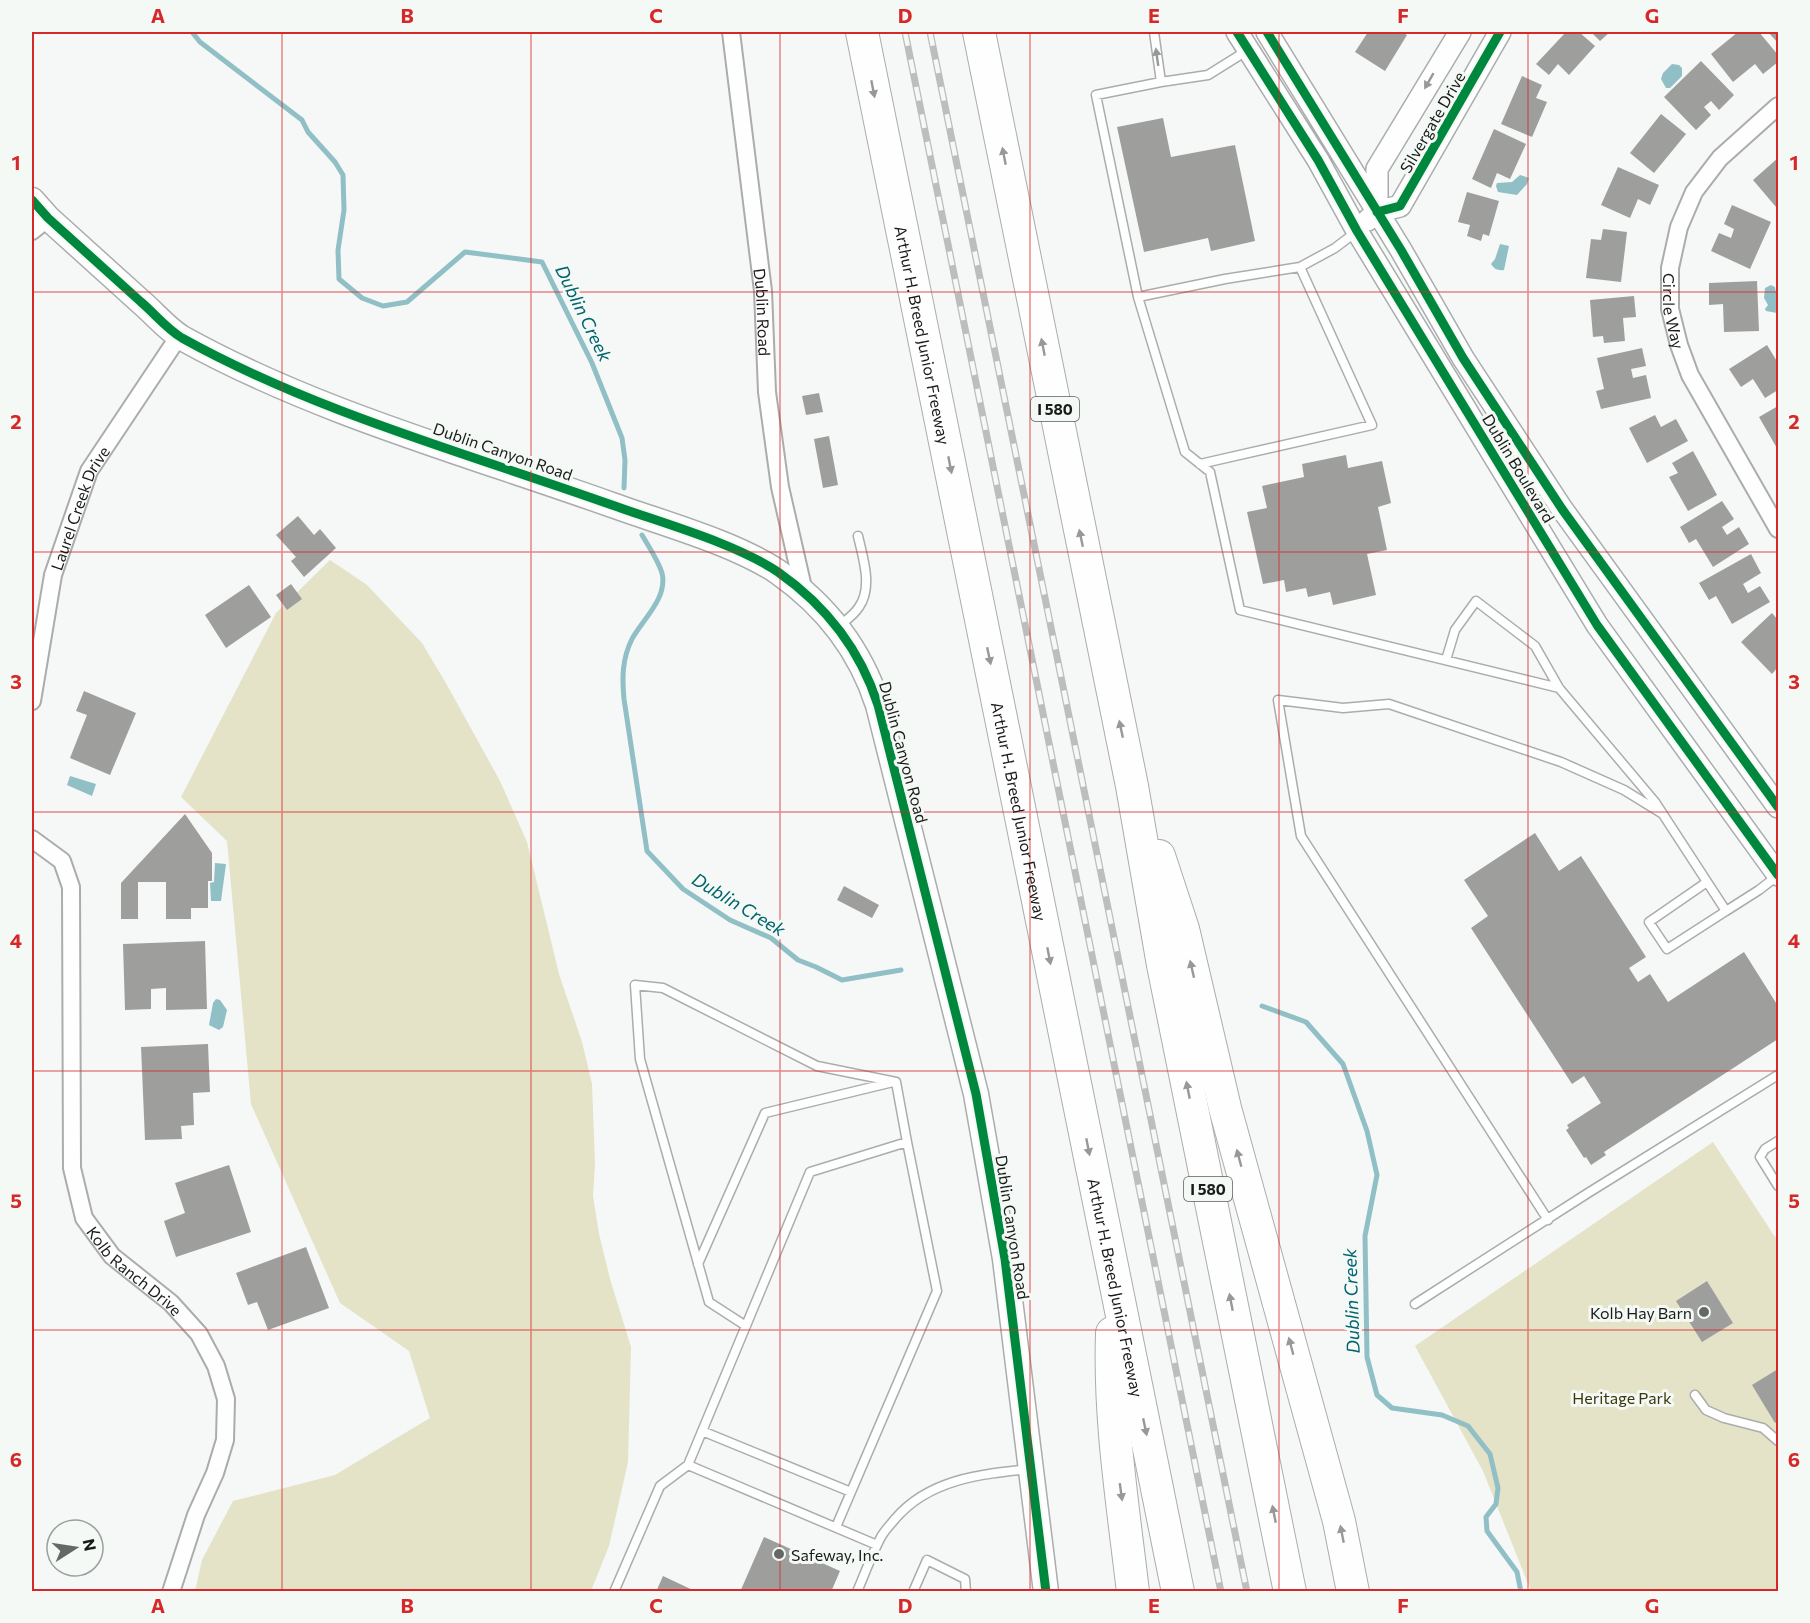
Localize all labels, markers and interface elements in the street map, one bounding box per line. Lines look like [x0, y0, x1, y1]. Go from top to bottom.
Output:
text: A [151, 3, 165, 27]
text: B [400, 3, 414, 27]
text: C [649, 3, 663, 27]
text: D [898, 3, 912, 27]
text: E [1148, 3, 1160, 27]
text: F [1397, 3, 1409, 27]
text: G [1645, 3, 1659, 27]
one-way arrow [1153, 47, 1162, 66]
street label: Silvergate Drive [1395, 68, 1469, 176]
one-way arrow [1424, 73, 1435, 89]
one-way arrow [869, 80, 878, 99]
one-way arrow [999, 146, 1008, 165]
text: 1 [11, 150, 21, 174]
text: 1 [1789, 150, 1799, 174]
street label: Arthur H. Breed Junior Freeway [892, 224, 955, 446]
water label: Dublin Creek [551, 261, 617, 366]
street label: Dublin Road [751, 267, 775, 356]
street label: Circle Way [1660, 273, 1689, 351]
one-way arrow [1038, 337, 1047, 356]
road number: I 580 [1031, 397, 1079, 421]
text: 2 [10, 409, 22, 433]
text: 2 [1788, 409, 1800, 433]
street label: Dublin Boulevard [1479, 410, 1559, 526]
street label: Dublin Canyon Road [431, 418, 575, 484]
street label: Laurel Creek Drive [46, 442, 113, 573]
one-way arrow [945, 456, 955, 474]
one-way arrow [1076, 529, 1086, 547]
one-way arrow [984, 647, 994, 666]
text: 3 [10, 669, 22, 693]
text: 3 [1788, 669, 1800, 693]
street label: Dublin Canyon Road [876, 679, 932, 825]
street label: Arthur H. Breed Junior Freeway [988, 700, 1051, 922]
one-way arrow [1115, 720, 1125, 738]
water label: Dublin Creek [688, 868, 791, 941]
text: 4 [10, 928, 22, 952]
text: 4 [1788, 928, 1800, 952]
one-way arrow [1045, 947, 1054, 966]
one-way arrow [1186, 960, 1196, 978]
one-way arrow [1183, 1080, 1192, 1099]
one-way arrow [1084, 1138, 1093, 1157]
one-way arrow [1233, 1149, 1243, 1167]
street label: Dublin Canyon Road [992, 1153, 1034, 1301]
street label: Arthur H. Breed Junior Freeway [1085, 1176, 1148, 1399]
road number: I 580 [1184, 1177, 1232, 1201]
text: 5 [10, 1188, 22, 1212]
text: 5 [1788, 1188, 1800, 1212]
street label: Kolb Ranch Drive [84, 1222, 187, 1319]
water label: Dublin Creek [1338, 1247, 1364, 1354]
one-way arrow [1226, 1292, 1235, 1311]
place label: Kolb Hay Barn [1590, 1303, 1692, 1322]
marker: Kolb Hay Barn [1697, 1305, 1711, 1319]
one-way arrow [1285, 1337, 1295, 1355]
park label: Heritage Park [1572, 1388, 1672, 1407]
one-way arrow [1141, 1418, 1150, 1437]
text: 6 [10, 1447, 22, 1471]
text: 6 [1788, 1447, 1800, 1471]
one-way arrow [1116, 1483, 1126, 1502]
one-way arrow [1269, 1504, 1278, 1523]
north arrow [45, 1518, 105, 1578]
one-way arrow [1337, 1524, 1346, 1543]
text: N [80, 1537, 101, 1553]
place label: Safeway, Inc. [791, 1545, 883, 1564]
marker: Safeway, Inc. [772, 1547, 786, 1561]
text: A [151, 1593, 165, 1617]
text: B [400, 1593, 414, 1617]
text: C [649, 1593, 663, 1617]
text: D [898, 1593, 912, 1617]
text: E [1148, 1593, 1160, 1617]
text: F [1397, 1593, 1409, 1617]
text: G [1645, 1593, 1659, 1617]

